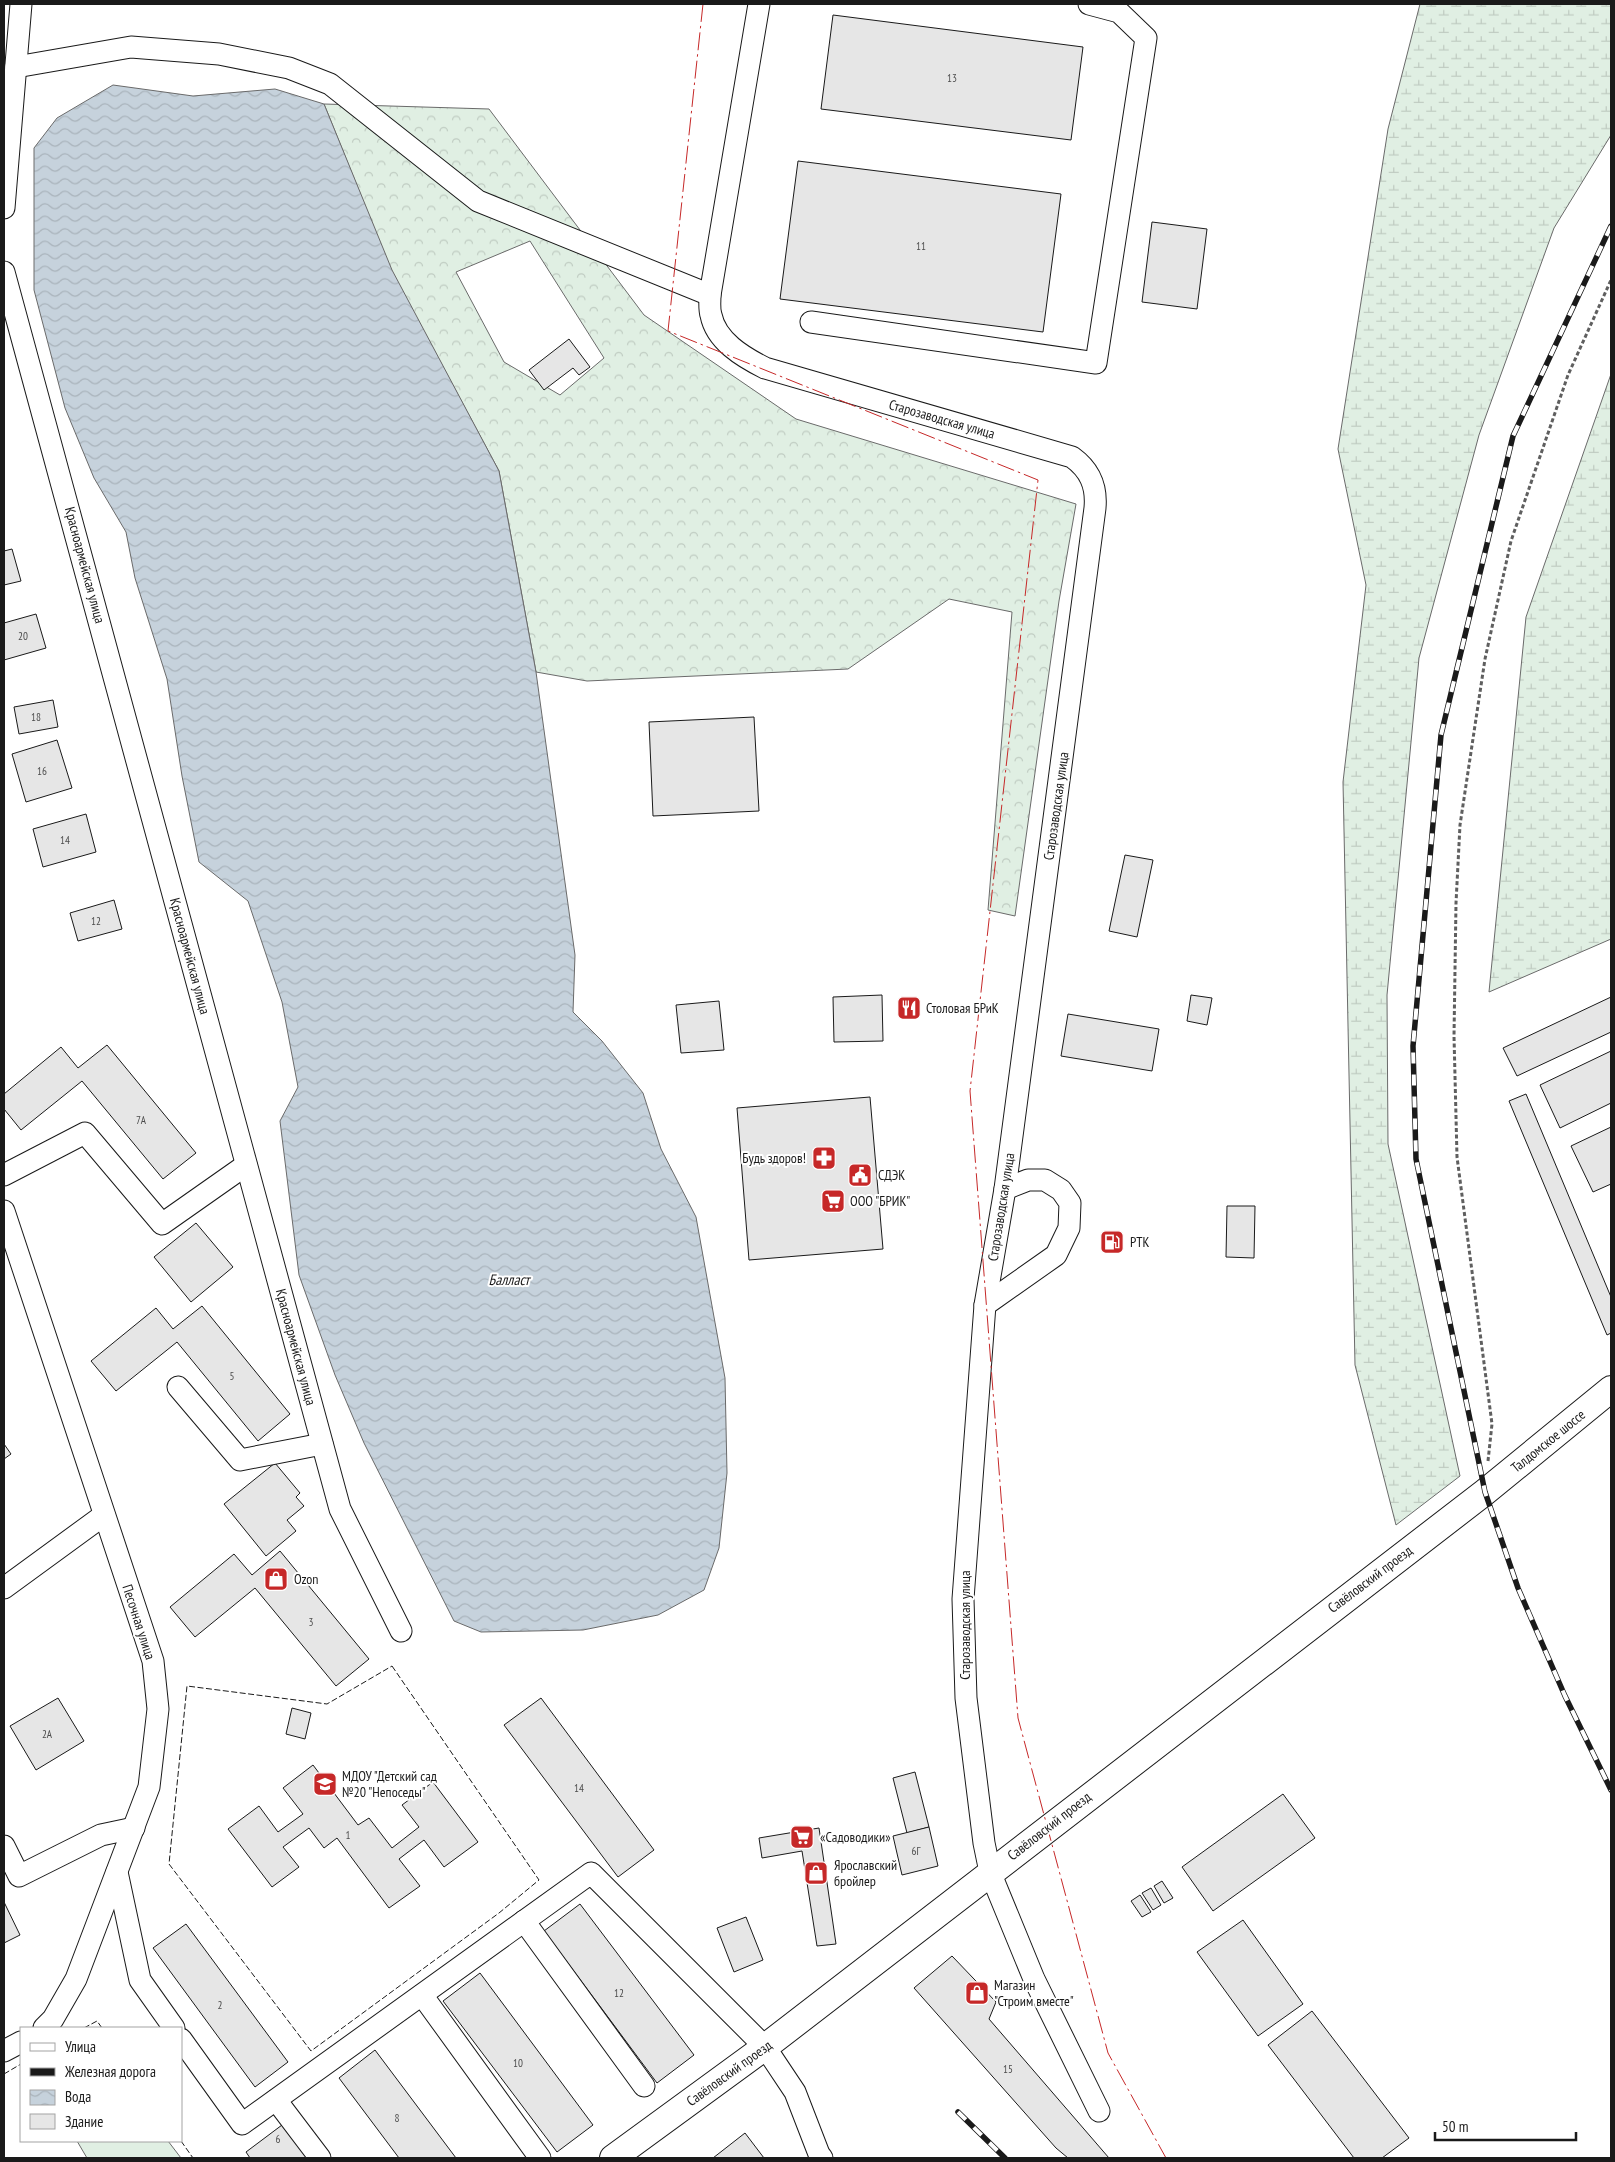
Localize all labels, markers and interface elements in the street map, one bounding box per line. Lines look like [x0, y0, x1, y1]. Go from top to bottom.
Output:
house number: 13 [947, 71, 957, 85]
house number: 11 [916, 239, 926, 253]
street label: Старозаводская улица [887, 395, 997, 443]
street label: Красноармейская улица [61, 505, 109, 625]
house number: 20 [18, 629, 28, 643]
house number: 18 [31, 710, 41, 724]
street label: Старозаводская улица [1039, 751, 1073, 861]
house number: 16 [37, 764, 47, 778]
house number: 14 [60, 833, 70, 847]
street label: Красноармейская улица [166, 896, 214, 1016]
house number: 12 [91, 914, 101, 928]
restaurant icon: Столовая БРиК [896, 995, 922, 1021]
place label: Столовая БРиК [926, 999, 999, 1017]
house number: 7А [136, 1113, 147, 1127]
pharmacy icon: Будь здоров! [811, 1145, 837, 1171]
place label: Будь здоров! [742, 1149, 806, 1167]
street label: Старозаводская улица [984, 1152, 1018, 1262]
public building icon: СДЭК [847, 1162, 873, 1188]
place label: СДЭК [878, 1166, 905, 1184]
supermarket icon: ООО "БРИК" [820, 1188, 846, 1214]
place label: ООО "БРИК" [850, 1192, 910, 1210]
fuel station icon: РТК [1099, 1229, 1125, 1255]
place label: РТК [1130, 1233, 1149, 1251]
water label: Балласт [489, 1270, 532, 1289]
street label: Красноармейская улица [272, 1287, 320, 1407]
house number: 5 [230, 1369, 235, 1383]
street label: Талдомское шоссе [1507, 1405, 1589, 1476]
street label: Савёловский проезд [1324, 1541, 1416, 1617]
shop icon: Ozon [263, 1566, 289, 1592]
place label: Ozon [294, 1570, 319, 1588]
street label: Старозаводская улица [956, 1570, 974, 1680]
street label: Песочная улица [118, 1582, 160, 1662]
house number: 3 [309, 1615, 314, 1629]
house number: 2А [42, 1727, 53, 1741]
place label: МДОУ "Детский сад №20 "Непоседы" [342, 1767, 437, 1801]
school or university icon: МДОУ "Детский сад №20 "Непоседы" [312, 1771, 338, 1797]
house number: 14 [574, 1781, 584, 1795]
street label: Савёловский проезд [1004, 1788, 1094, 1864]
supermarket icon: «Садоводики» [789, 1824, 815, 1850]
house number: 1 [346, 1828, 351, 1842]
place label: «Садоводики» [820, 1828, 891, 1846]
house number: 6Г [912, 1844, 922, 1858]
place label: Ярославский бройлер [834, 1856, 897, 1890]
shop icon: Ярославский бройлер [803, 1860, 829, 1886]
place label: Магазин "Строим вместе" [994, 1976, 1074, 2010]
shop icon: Магазин "Строим вместе" [964, 1980, 990, 2006]
house number: 12 [614, 1986, 624, 2000]
house number: 2 [218, 1998, 223, 2012]
legend [20, 2027, 182, 2142]
street label: Савёловский проезд [683, 2036, 775, 2110]
text: Улица [65, 2037, 96, 2056]
house number: 10 [513, 2056, 523, 2070]
text: Железная дорога [64, 2062, 156, 2081]
house number: 15 [1003, 2062, 1013, 2076]
text: Вода [65, 2087, 91, 2106]
scale bar [1435, 2110, 1576, 2142]
house number: 8 [395, 2111, 400, 2125]
text: Здание [65, 2112, 103, 2131]
text: 50 m [1442, 2117, 1468, 2136]
house number: 6 [276, 2132, 281, 2146]

